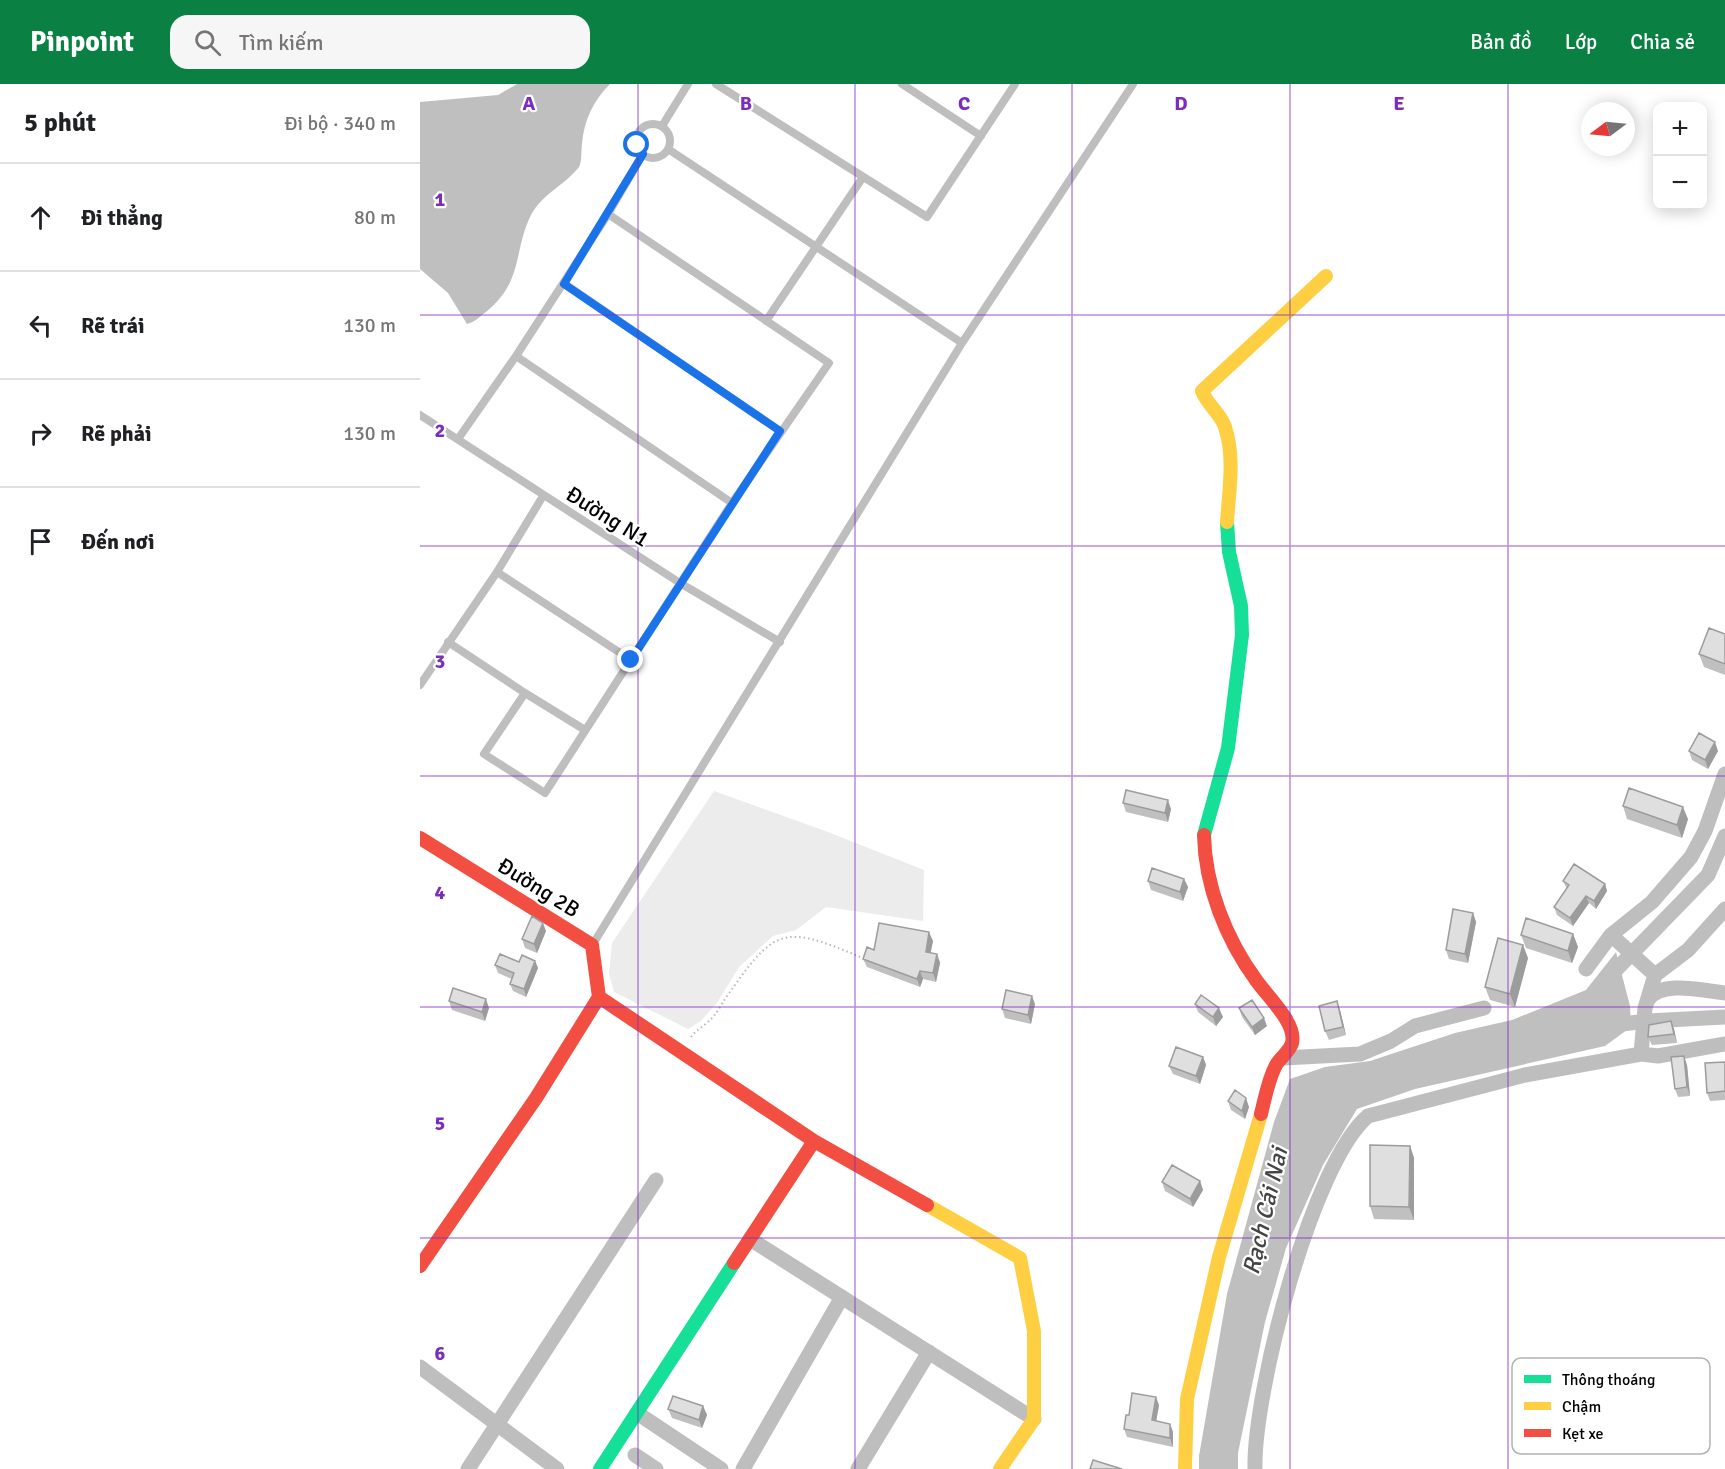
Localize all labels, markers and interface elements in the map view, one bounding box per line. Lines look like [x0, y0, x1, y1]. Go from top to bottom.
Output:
search box [170, 15, 590, 69]
text: Pinpoint [30, 25, 134, 59]
icon: search [191, 26, 224, 59]
text: Tìm kiếm [239, 29, 324, 56]
text: Bản đồ [1470, 29, 1532, 55]
text: Lớp [1565, 29, 1597, 55]
text: Chia sẻ [1630, 29, 1695, 55]
text: A [523, 91, 536, 116]
text: B [740, 91, 752, 116]
text: C [958, 91, 970, 116]
text: D [1174, 91, 1188, 116]
text: E [1393, 91, 1405, 116]
north arrow [1581, 102, 1635, 156]
map controls [1653, 102, 1707, 210]
button: + [1653, 102, 1707, 156]
text: 5 phút [24, 107, 96, 139]
text: Đi bộ · 340 m [284, 111, 396, 136]
route start [623, 131, 649, 157]
button: − [1653, 156, 1707, 210]
text: 1 [435, 187, 446, 212]
icon: ahead [24, 201, 57, 234]
text: Đi thẳng [81, 204, 163, 231]
text: 80 m [354, 205, 396, 230]
icon: left [24, 309, 57, 342]
text: Rẽ trái [81, 312, 145, 339]
text: 130 m [343, 313, 396, 338]
icon: right [24, 417, 57, 450]
text: 2 [435, 418, 445, 443]
text: Rẽ phải [81, 420, 152, 447]
text: 130 m [343, 421, 396, 446]
street label: Đường N1 [561, 480, 655, 553]
icon: arrive [24, 525, 57, 558]
text: Đến nơi [81, 528, 155, 555]
route end [617, 646, 643, 672]
text: 3 [435, 649, 445, 674]
street label: Đường 2B [493, 852, 585, 923]
text: 4 [435, 880, 446, 905]
text: 5 [435, 1111, 445, 1136]
water label: Rạch Cái Nai [1236, 1142, 1295, 1277]
text: 6 [435, 1341, 446, 1366]
legend [1512, 1358, 1710, 1454]
text: Thông thoáng [1562, 1370, 1656, 1390]
text: Chậm [1562, 1397, 1601, 1417]
text: Kẹt xe [1562, 1424, 1603, 1444]

